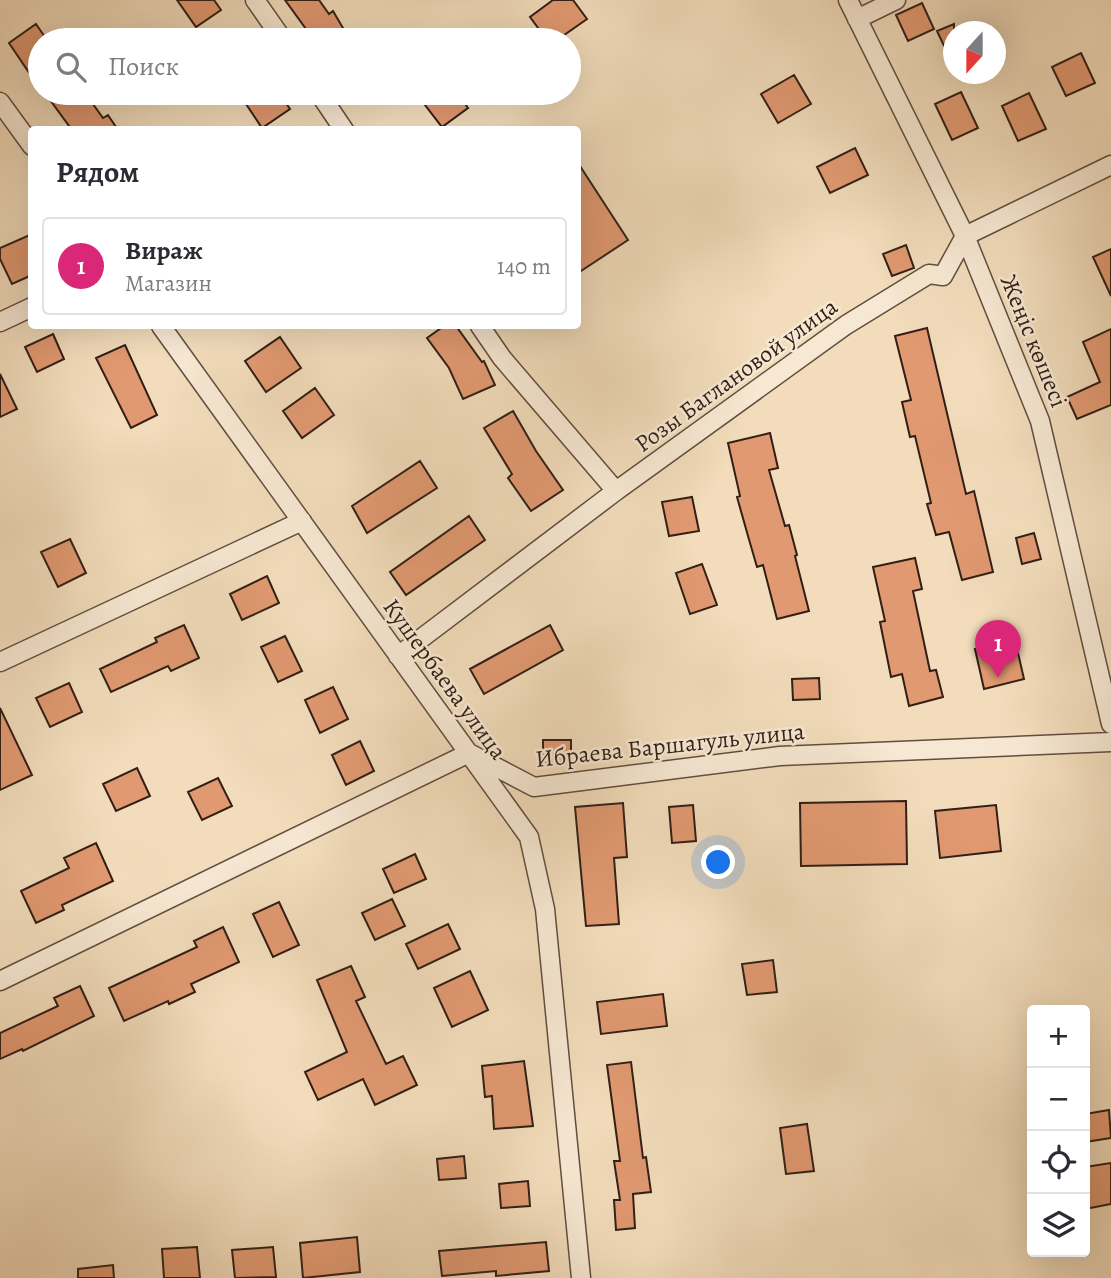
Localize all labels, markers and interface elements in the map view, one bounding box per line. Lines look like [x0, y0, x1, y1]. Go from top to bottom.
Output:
north arrow [943, 21, 1006, 84]
search box [28, 28, 581, 105]
icon: search [52, 48, 90, 86]
text: Поиск [108, 49, 179, 84]
text: Рядом [56, 152, 139, 192]
text: Вираж [125, 233, 203, 268]
text: 1 [77, 251, 85, 282]
text: 140 m [497, 251, 551, 282]
text: Магазин [125, 268, 212, 299]
street label: Жеңіс көшесі [993, 270, 1075, 412]
street label: Розы Баглановой улица [628, 291, 844, 459]
street label: Кушербаева улица [376, 592, 514, 766]
pin: 1 [975, 620, 1021, 678]
street label: Ибраева Баршагуль улица [534, 715, 806, 775]
your location [701, 845, 735, 879]
map controls [1027, 1005, 1090, 1257]
button: + [1027, 1005, 1090, 1068]
button: − [1027, 1068, 1090, 1131]
button: locate [1027, 1131, 1090, 1194]
button: layers [1027, 1194, 1090, 1257]

